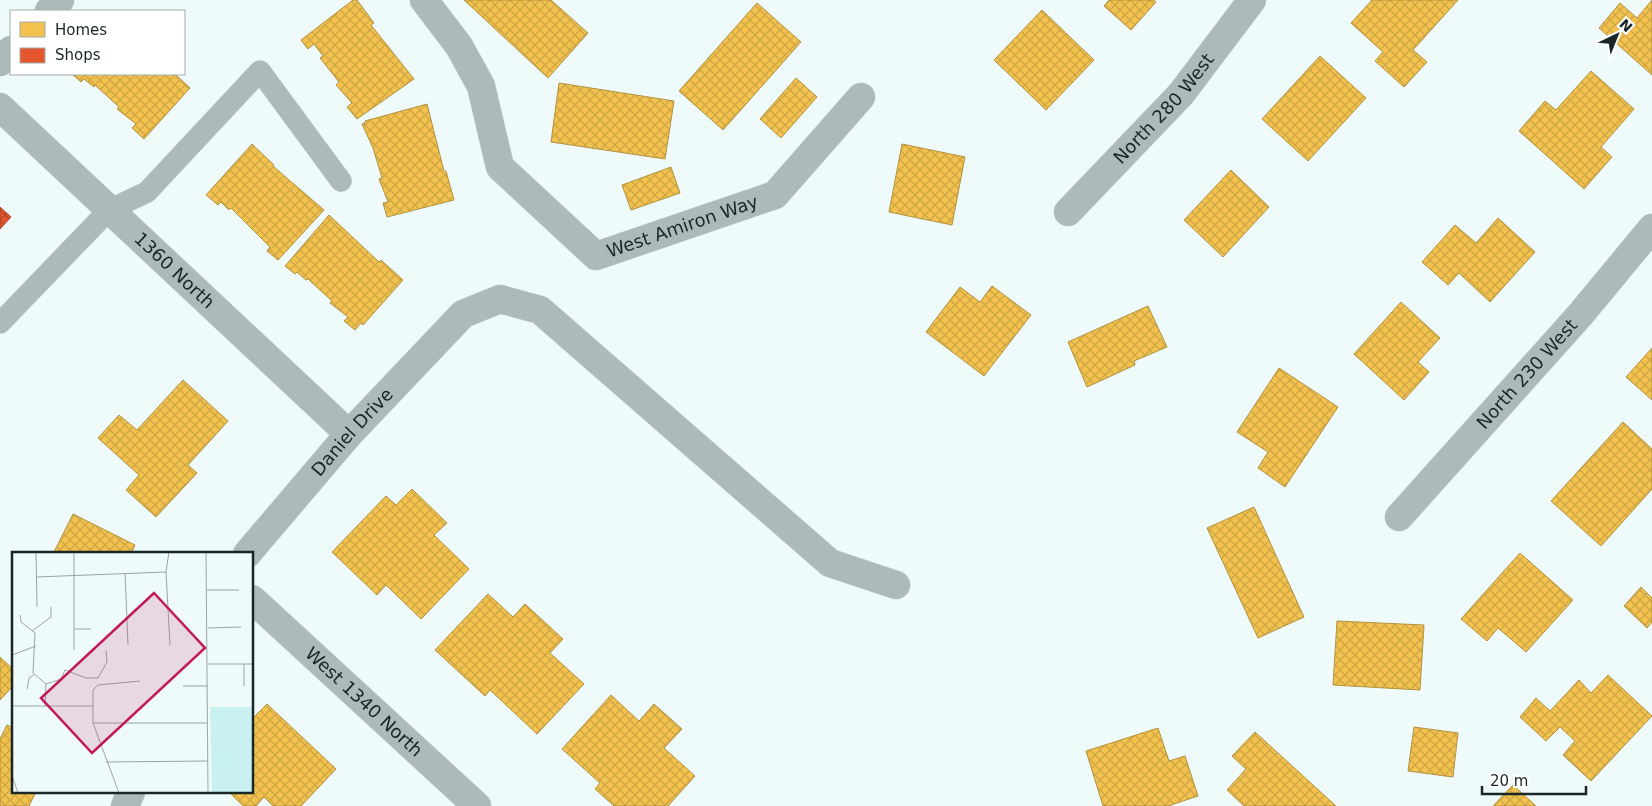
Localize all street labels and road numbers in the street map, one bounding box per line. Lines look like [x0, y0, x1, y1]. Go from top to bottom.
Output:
street label: North 280 West [1109, 49, 1218, 168]
street label: West Amiron Way [604, 190, 761, 262]
street label: 1360 North [130, 228, 219, 313]
street label: North 230 West [1472, 314, 1581, 433]
street label: Daniel Drive [307, 384, 397, 480]
street label: West 1340 North [301, 642, 427, 761]

